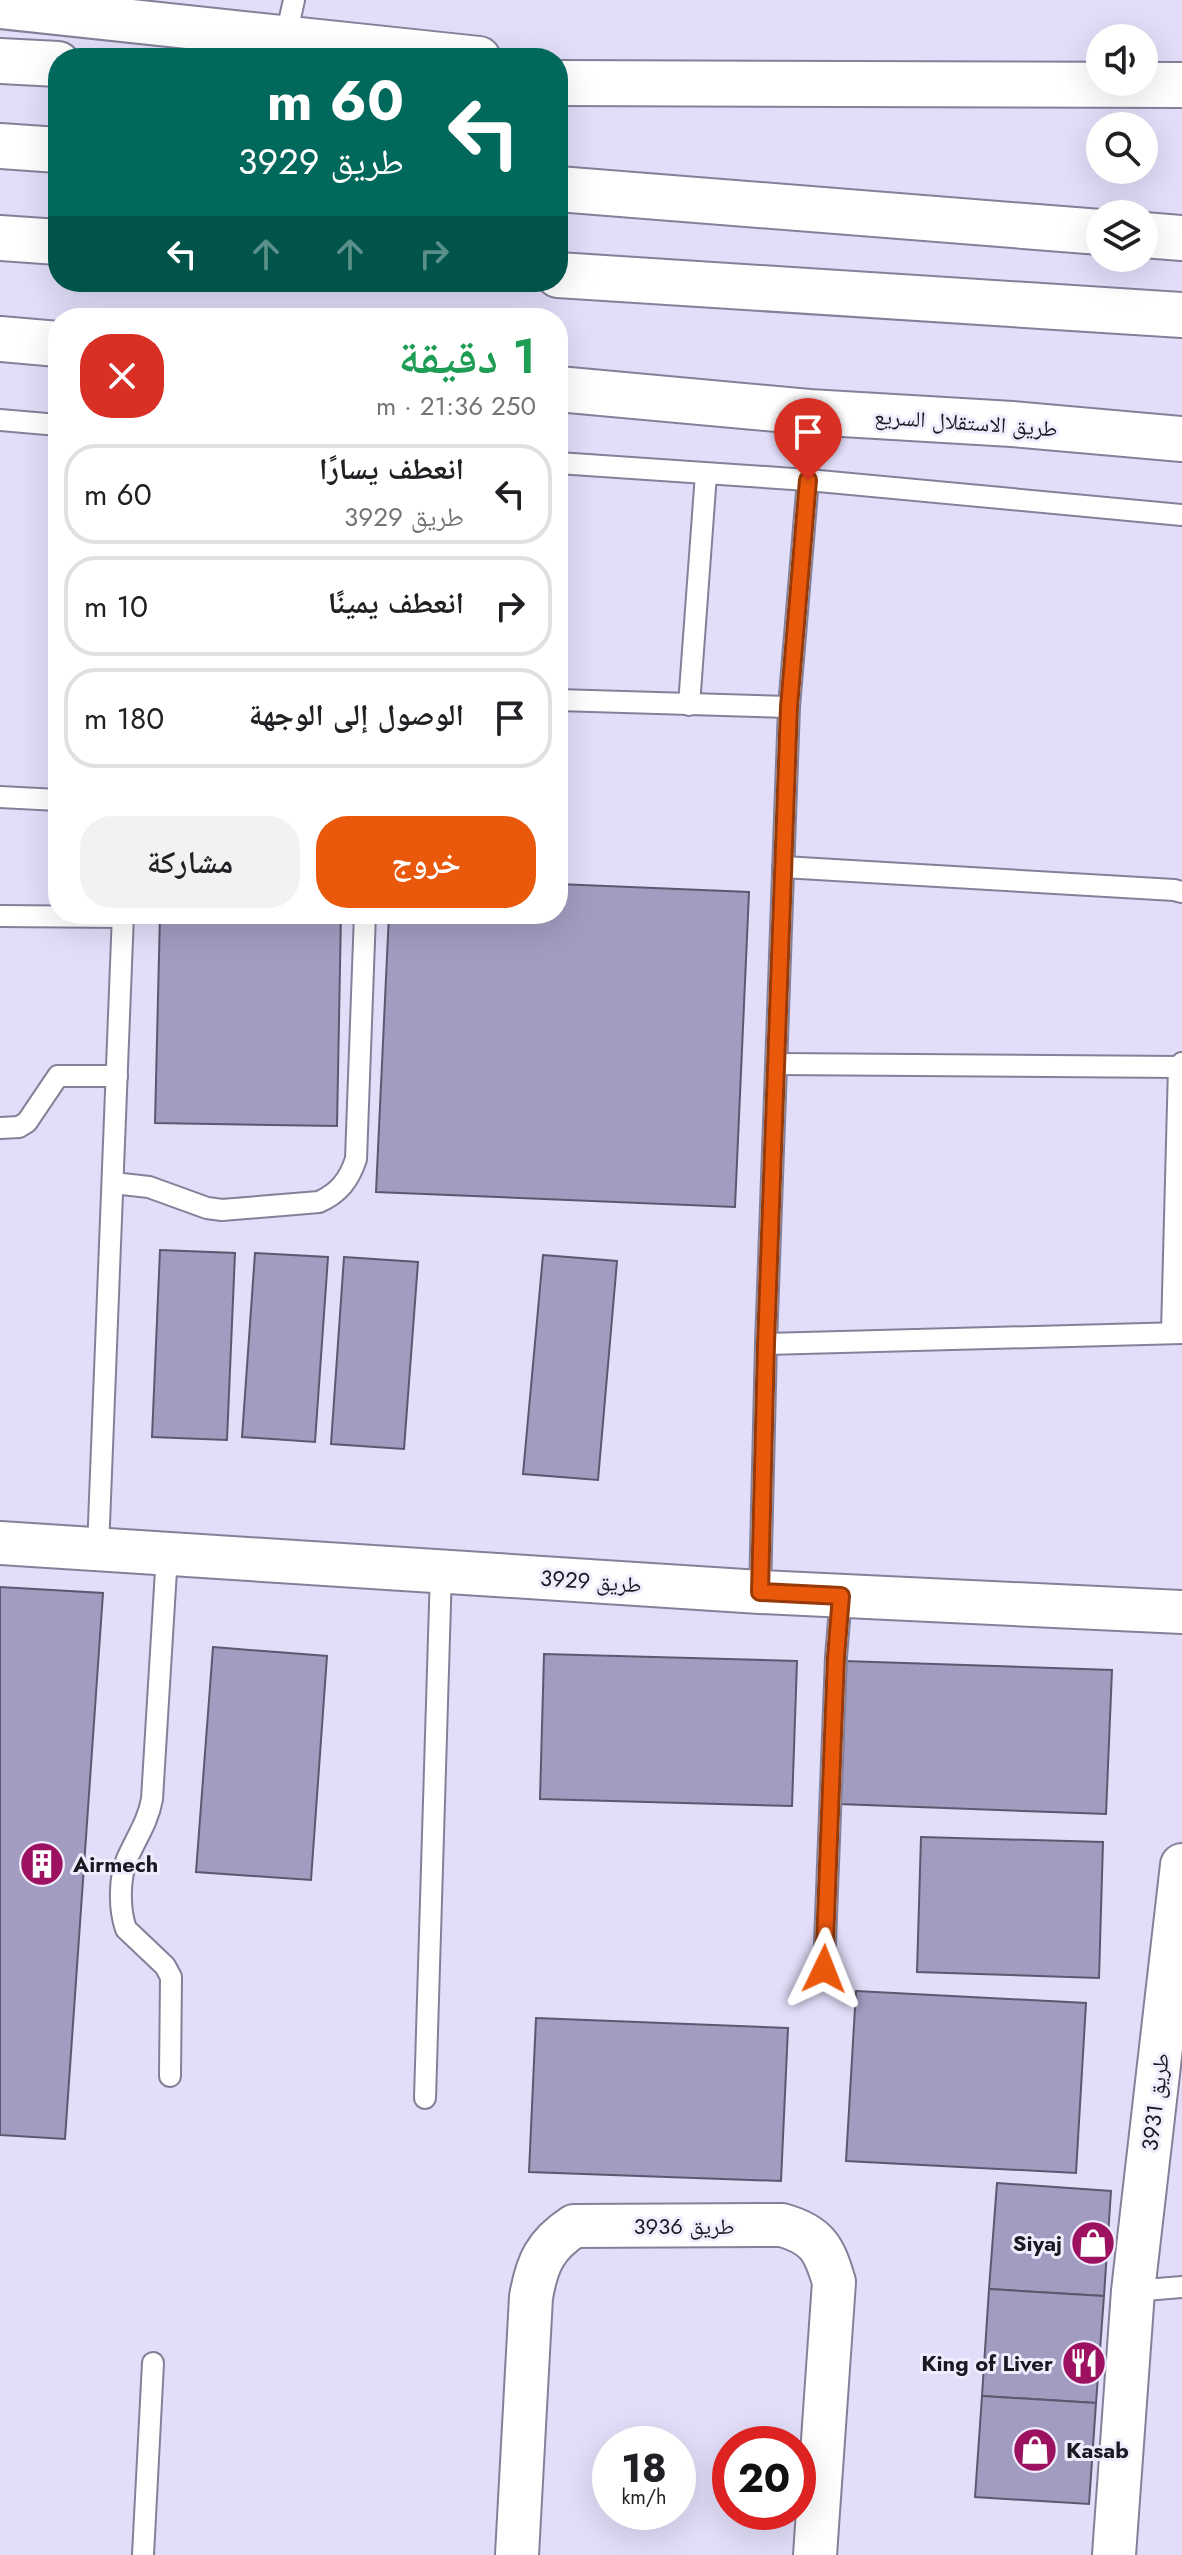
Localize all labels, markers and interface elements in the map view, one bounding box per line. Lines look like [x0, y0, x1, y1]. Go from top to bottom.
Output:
map controls [1086, 24, 1158, 272]
button: sound [1086, 24, 1158, 96]
text: 60 m [267, 60, 404, 141]
icon: left [432, 80, 536, 184]
button: search [1086, 112, 1158, 184]
text: طريق 3929 [238, 135, 404, 187]
button: layers [1086, 200, 1158, 272]
icon: left [160, 232, 204, 276]
icon: ahead [244, 232, 288, 276]
icon: ahead [328, 232, 372, 276]
icon: right [412, 232, 456, 276]
text: 1 دقيقة [398, 322, 536, 391]
button: close [80, 334, 164, 418]
text: 250 m · 21:36 [376, 387, 536, 425]
pin [774, 398, 842, 480]
street label: طريق الاستقلال السريع [873, 400, 1059, 444]
icon: arrive [786, 410, 830, 454]
text: انعطف يسارًا [319, 447, 464, 490]
icon: left [488, 472, 532, 516]
text: 60 m [84, 473, 152, 516]
text: طريق 3929 [344, 498, 464, 536]
text: انعطف يمينًا [328, 581, 464, 624]
icon: right [488, 584, 532, 628]
text: 10 m [84, 585, 148, 628]
text: الوصول إلى الوجهة [249, 693, 464, 736]
icon: arrive [488, 696, 532, 740]
text: 180 m [84, 697, 164, 740]
button: مشاركة [80, 816, 300, 908]
button: خروج [316, 816, 536, 908]
street label: طريق 3929 [539, 1561, 643, 1601]
building icon: Airmech [18, 1840, 66, 1888]
place label: Airmech [72, 1848, 158, 1880]
position arrow [782, 1927, 866, 2011]
street label: طريق 3931 [1133, 2051, 1177, 2153]
street label: طريق 3936 [633, 2210, 735, 2242]
shop icon: Siyaj [1069, 2219, 1117, 2267]
place label: Siyaj [1013, 2227, 1062, 2259]
restaurant icon: King of Liver [1060, 2339, 1108, 2387]
place label: King of Liver [921, 2347, 1053, 2379]
speed limit sign: 20 [712, 2426, 816, 2530]
shop icon: Kasab [1011, 2426, 1059, 2474]
place label: Kasab [1066, 2434, 1129, 2466]
text: 18 [621, 2439, 667, 2497]
text: km/h [621, 2483, 667, 2512]

